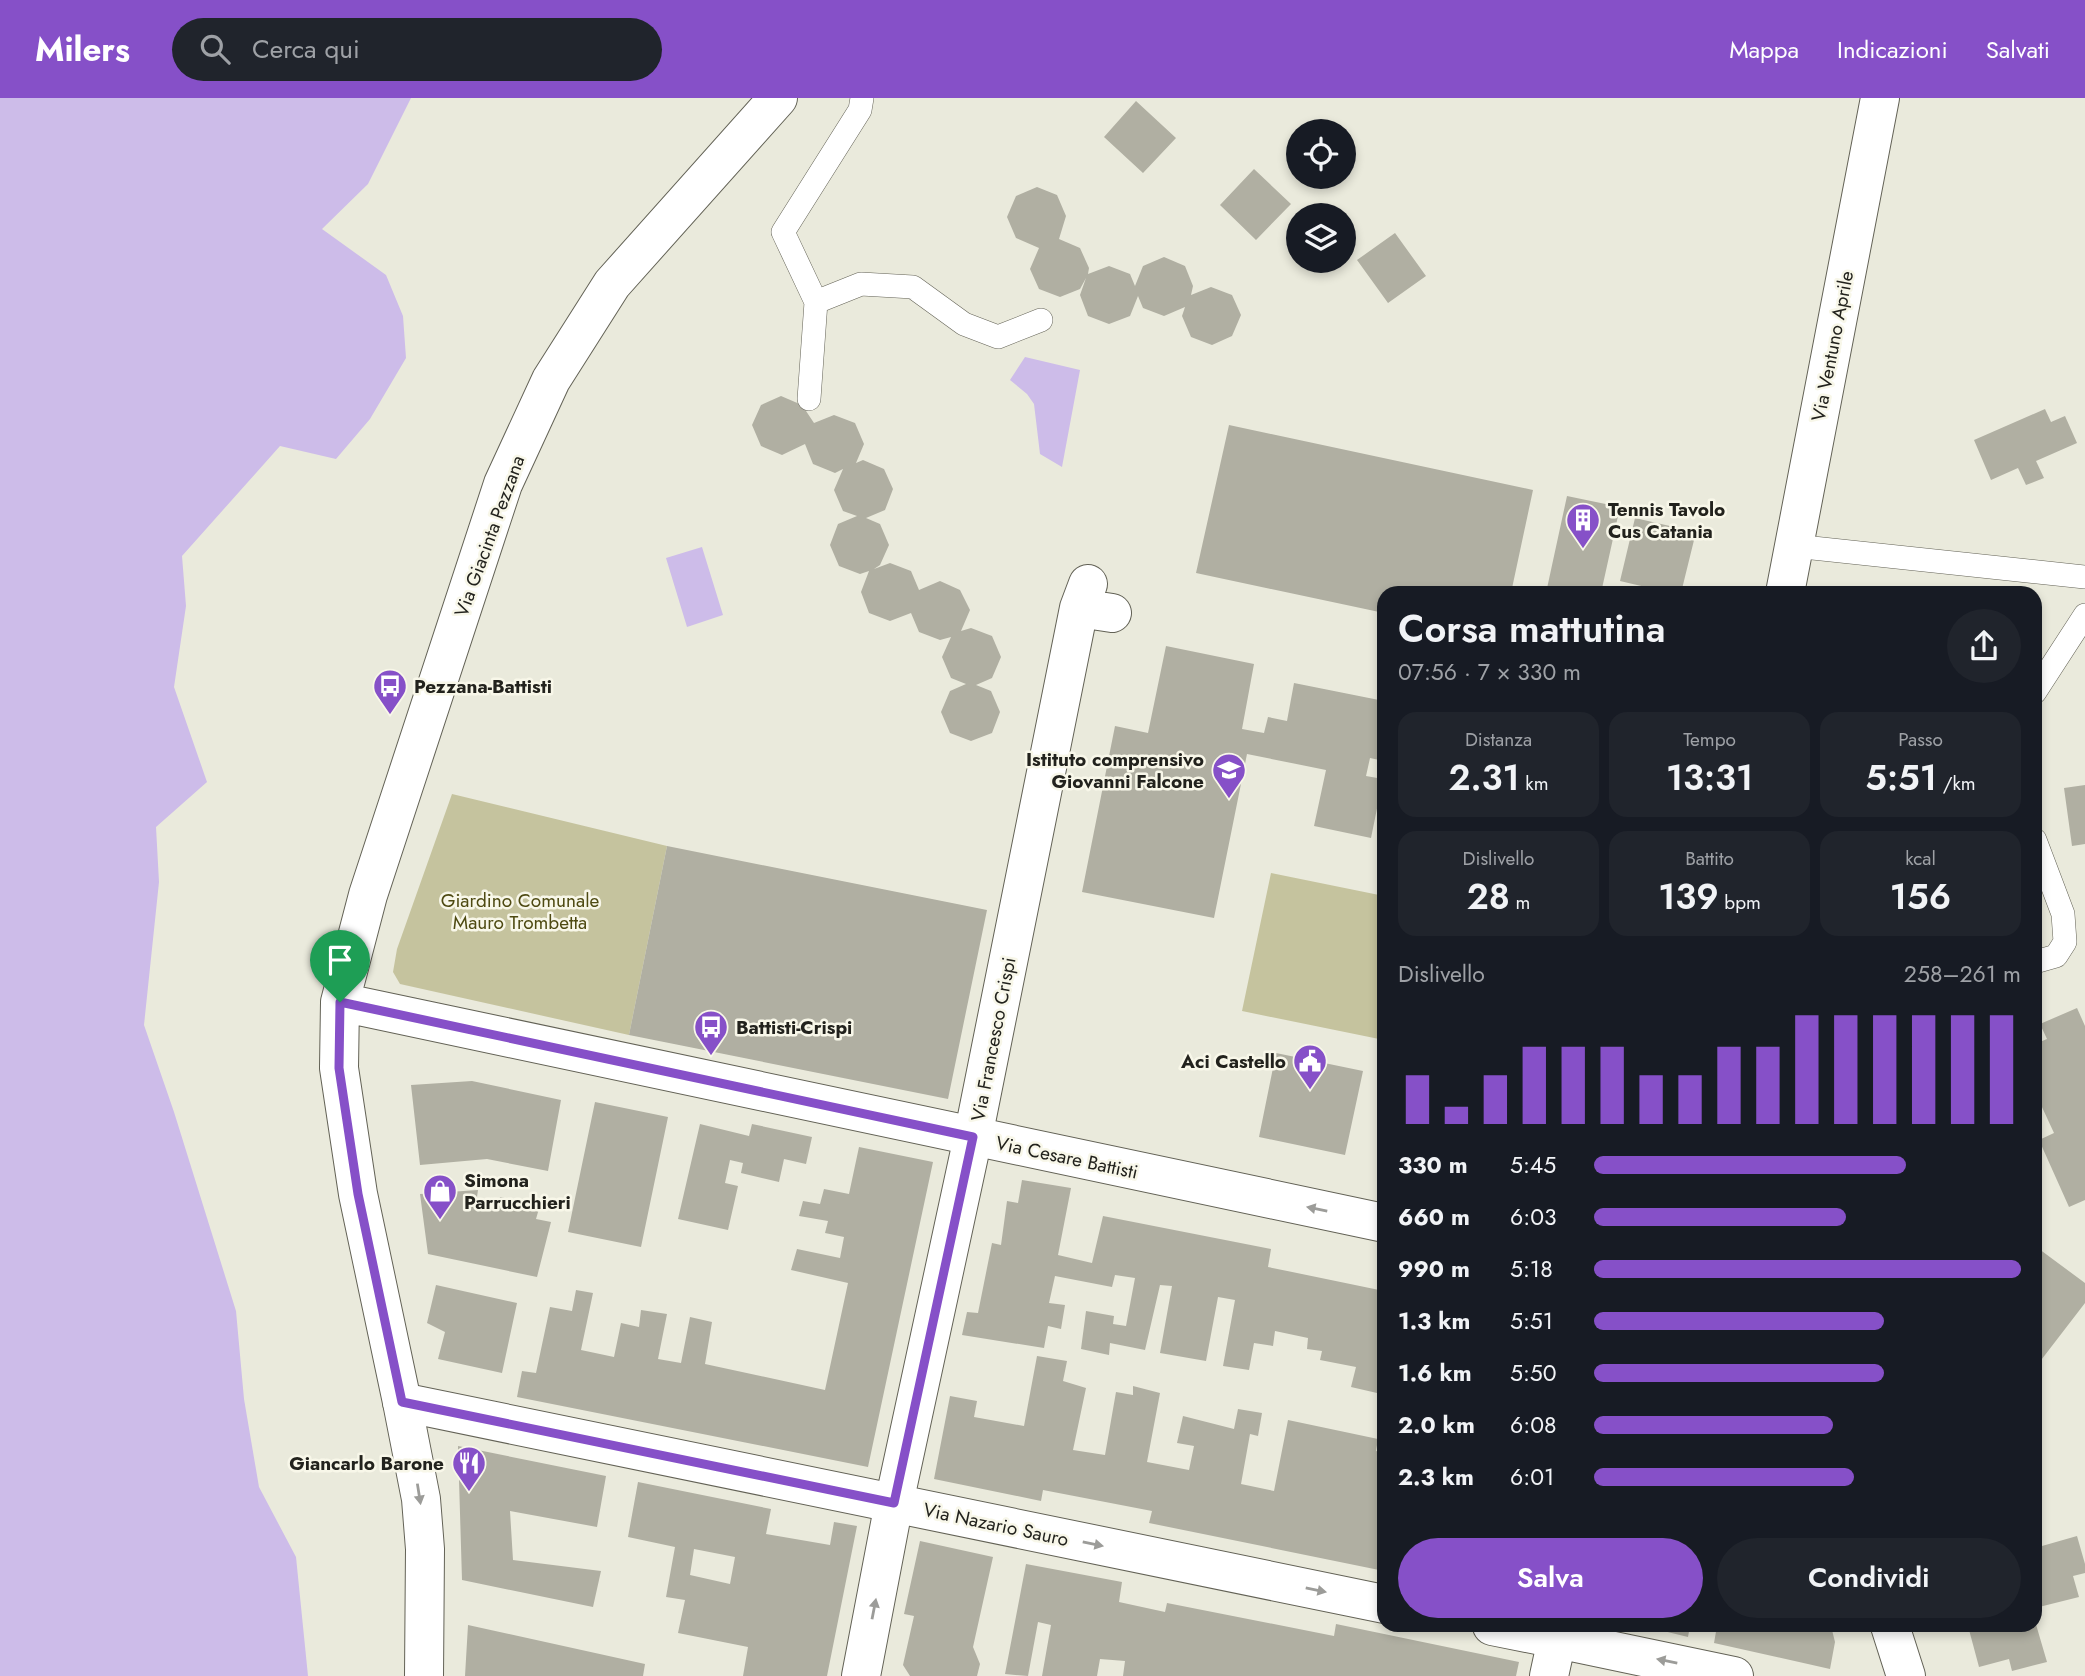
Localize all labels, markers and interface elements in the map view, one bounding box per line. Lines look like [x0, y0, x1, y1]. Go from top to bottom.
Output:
search box [172, 18, 662, 81]
text: Milers [35, 26, 130, 73]
icon: search [196, 30, 234, 68]
text: Cerca qui [252, 30, 360, 68]
text: Mappa [1729, 32, 1799, 67]
text: Indicazioni [1837, 32, 1948, 67]
text: Salvati [1986, 32, 2050, 67]
map controls [1286, 119, 1356, 273]
button: locate [1286, 119, 1356, 189]
button: layers [1286, 203, 1356, 273]
street label: Via Ventuno Aprile [1805, 268, 1860, 424]
street label: Via Giacinta Pezzana [448, 452, 531, 621]
place label: Tennis Tavolo Cus Catania [1608, 496, 1725, 545]
building icon: Tennis Tavolo Cus Catania [1564, 501, 1602, 550]
text: Corsa mattutina [1398, 601, 1666, 656]
button: share [1947, 609, 2021, 683]
text: 07:56 · 7 × 330 m [1398, 655, 1581, 689]
bus stop icon: Pezzana-Battisti [371, 667, 409, 716]
place label: Pezzana-Battisti [414, 673, 552, 700]
text: Distanza [1465, 726, 1532, 753]
text: Tempo [1683, 726, 1736, 753]
text: Passo [1898, 726, 1943, 753]
place label: Istituto comprensivo Giovanni Falcone [1026, 746, 1204, 795]
school or university icon: Istituto comprensivo Giovanni Falcone [1210, 751, 1248, 800]
text: 2.31 [1448, 753, 1520, 803]
text: 13:31 [1666, 753, 1753, 803]
text: 5:51 [1865, 753, 1937, 803]
text: km [1520, 770, 1549, 797]
text: /km [1937, 770, 1976, 797]
text: Dislivello [1463, 845, 1534, 872]
text: Battito [1685, 845, 1734, 872]
text: kcal [1905, 845, 1936, 872]
text: 28 [1467, 872, 1510, 922]
text: 139 [1658, 872, 1719, 922]
text: 156 [1890, 872, 1951, 922]
park label: Giardino Comunale Mauro Trombetta [441, 887, 600, 936]
text: m [1510, 889, 1530, 916]
text: bpm [1719, 889, 1761, 916]
pin [310, 930, 370, 1002]
icon: arrive [321, 941, 359, 979]
street label: Via Francesco Crispi [964, 955, 1023, 1123]
text: Dislivello [1398, 957, 1485, 991]
text: 258–261 m [1904, 957, 2021, 991]
bus stop icon: Battisti-Crispi [692, 1008, 730, 1057]
place label: Battisti-Crispi [736, 1014, 852, 1041]
public building icon: Aci Castello [1291, 1042, 1329, 1091]
place label: Aci Castello [1180, 1048, 1286, 1075]
street label: Via Cesare Battisti [993, 1129, 1140, 1186]
text: 330 m [1398, 1148, 1468, 1182]
text: 5:45 [1510, 1148, 1556, 1182]
place label: Simona Parrucchieri [464, 1167, 571, 1216]
shop icon: Simona Parrucchieri [421, 1172, 459, 1221]
text: 660 m [1398, 1200, 1470, 1234]
text: 6:03 [1510, 1200, 1557, 1234]
one-way arrow [1306, 1204, 1328, 1215]
text: 990 m [1398, 1252, 1470, 1286]
text: 5:18 [1510, 1252, 1553, 1286]
text: 1.3 km [1398, 1304, 1470, 1338]
text: 5:51 [1510, 1304, 1553, 1338]
text: 1.6 km [1398, 1356, 1472, 1390]
text: 5:50 [1510, 1356, 1557, 1390]
text: 2.0 km [1398, 1408, 1475, 1442]
text: 6:08 [1510, 1408, 1557, 1442]
restaurant icon: Giancarlo Barone [450, 1444, 488, 1493]
place label: Giancarlo Barone [289, 1450, 444, 1477]
text: 2.3 km [1398, 1460, 1474, 1494]
text: 6:01 [1510, 1460, 1554, 1494]
one-way arrow [414, 1483, 425, 1505]
street label: Via Nazario Sauro [921, 1496, 1071, 1553]
button: Salva [1398, 1538, 1703, 1618]
button: Condividi [1717, 1538, 2021, 1618]
one-way arrow [1082, 1539, 1104, 1550]
one-way arrow [1305, 1584, 1327, 1595]
one-way arrow [869, 1598, 880, 1620]
one-way arrow [1656, 1656, 1678, 1667]

